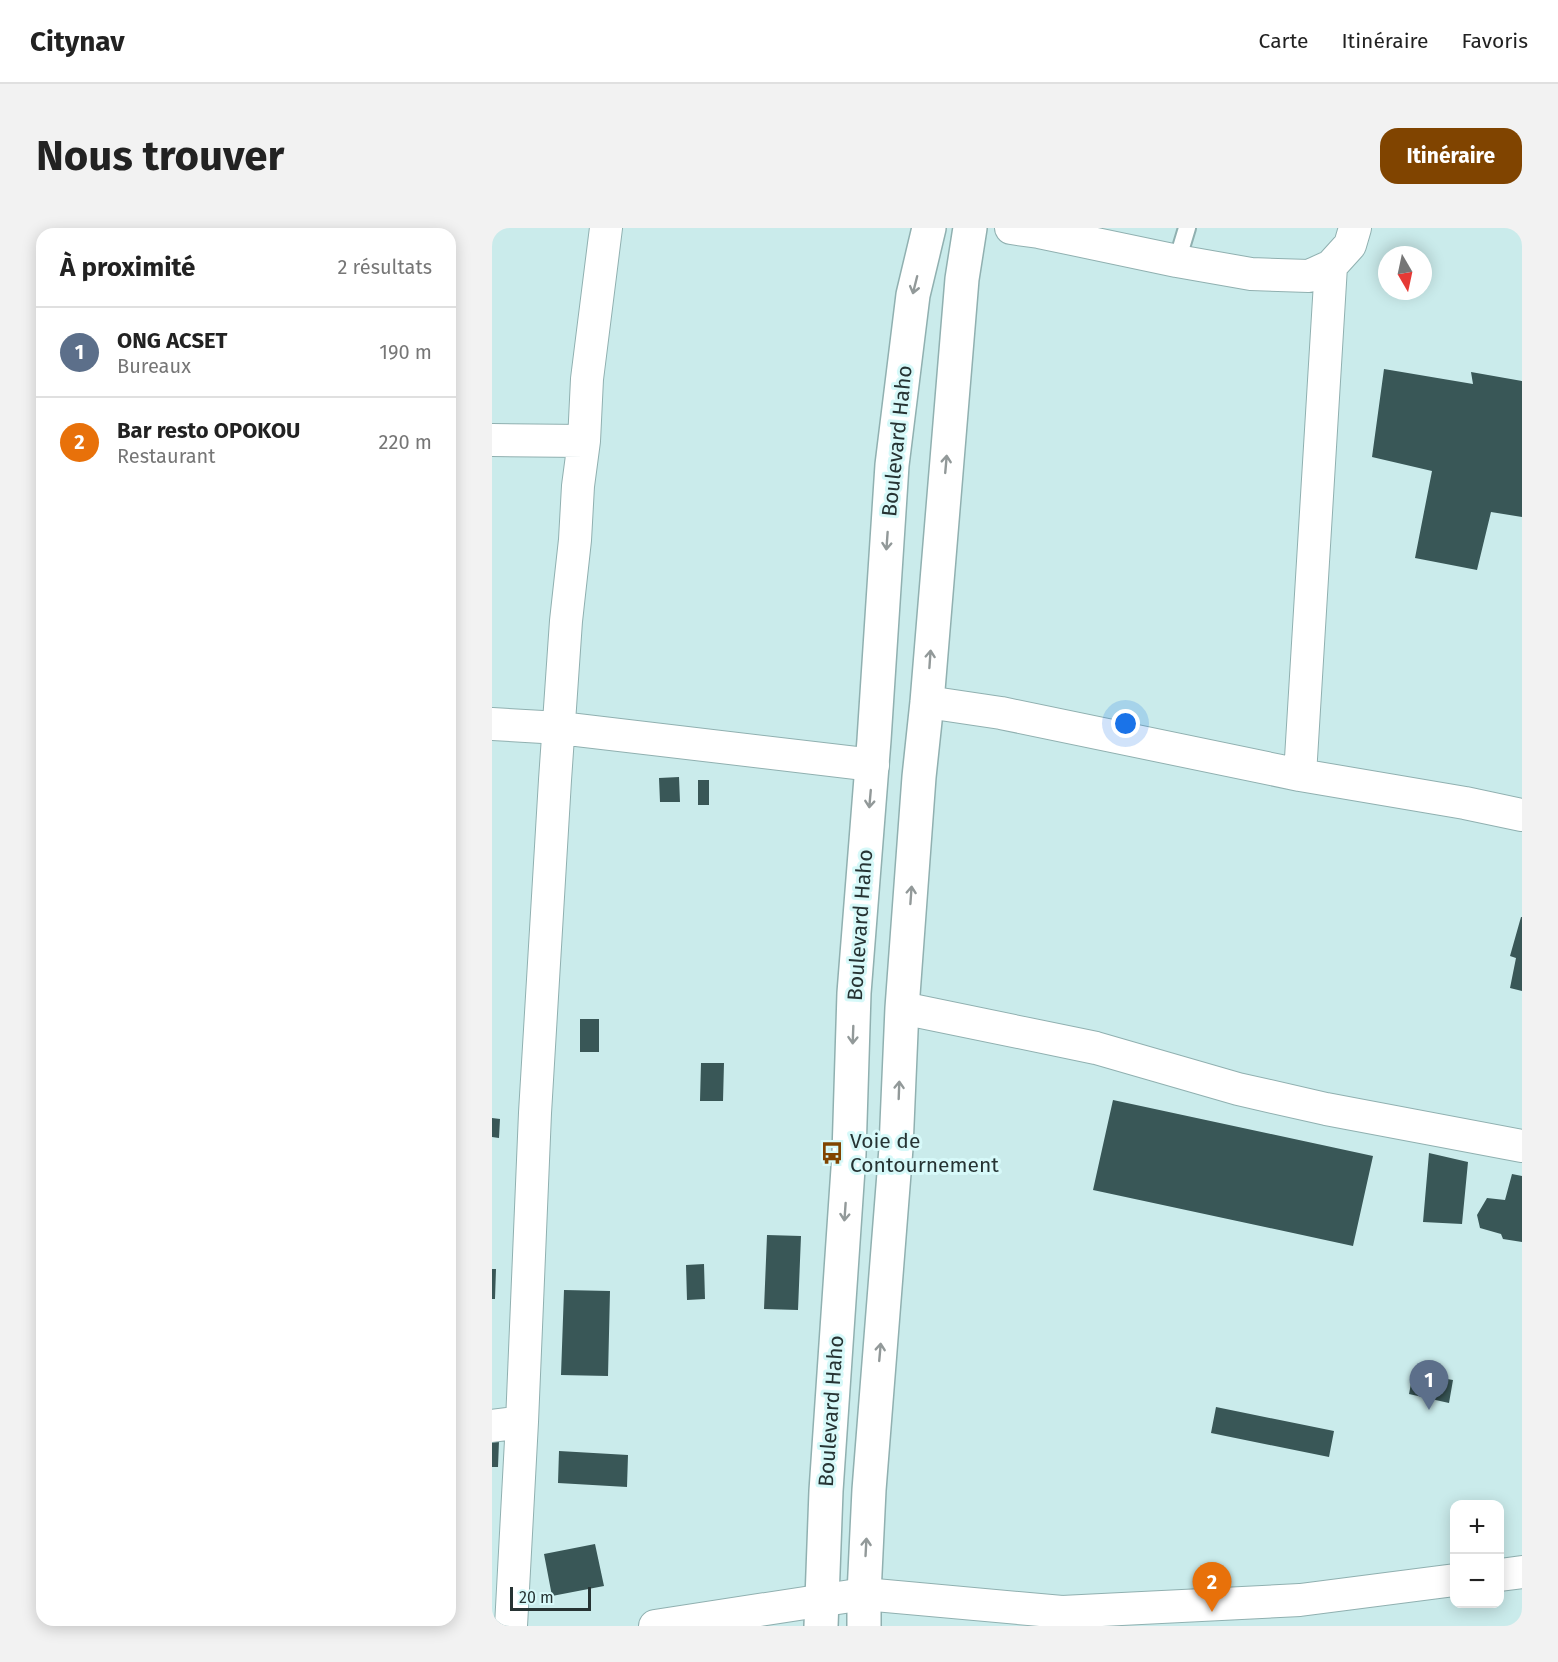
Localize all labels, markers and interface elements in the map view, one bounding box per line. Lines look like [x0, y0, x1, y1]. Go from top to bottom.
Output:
text: Citynav [30, 25, 125, 58]
text: Carte [1259, 28, 1308, 54]
text: Itinéraire [1341, 28, 1428, 54]
text: Favoris [1461, 28, 1528, 54]
button: Itinéraire [1380, 128, 1522, 184]
text: Nous trouver [36, 131, 284, 181]
north arrow [1378, 246, 1432, 300]
text: À proximité [60, 252, 195, 283]
text: 2 résultats [337, 255, 432, 279]
one-way arrow [909, 275, 921, 294]
text: ONG ACSET [117, 327, 227, 354]
text: 1 [75, 340, 84, 364]
text: 190 m [379, 340, 432, 364]
text: Bureaux [117, 354, 191, 378]
street label: Boulevard Haho [876, 364, 918, 518]
text: Bar resto OPOKOU [117, 417, 300, 444]
text: 2 [74, 430, 85, 454]
text: 220 m [379, 430, 432, 454]
text: Restaurant [117, 444, 215, 468]
one-way arrow [941, 455, 952, 475]
one-way arrow [881, 531, 892, 551]
one-way arrow [925, 649, 936, 669]
your location [1111, 709, 1140, 738]
one-way arrow [864, 788, 875, 808]
street label: Boulevard Haho [842, 848, 878, 1002]
one-way arrow [906, 885, 917, 905]
one-way arrow [847, 1024, 859, 1044]
one-way arrow [893, 1080, 904, 1100]
place label: Voie de Contournement [850, 1128, 999, 1178]
bus stop icon: Voie de Contournement [819, 1140, 845, 1166]
one-way arrow [839, 1202, 850, 1222]
street label: Boulevard Haho [813, 1334, 849, 1488]
one-way arrow [875, 1343, 886, 1363]
pin: 1 [1410, 1360, 1448, 1410]
map controls [1450, 1500, 1504, 1608]
button: + [1450, 1500, 1504, 1554]
one-way arrow [861, 1537, 872, 1557]
button: − [1450, 1554, 1504, 1608]
pin: 2 [1192, 1562, 1232, 1612]
scale bar [510, 1584, 591, 1612]
text: 20 m [519, 1588, 554, 1607]

